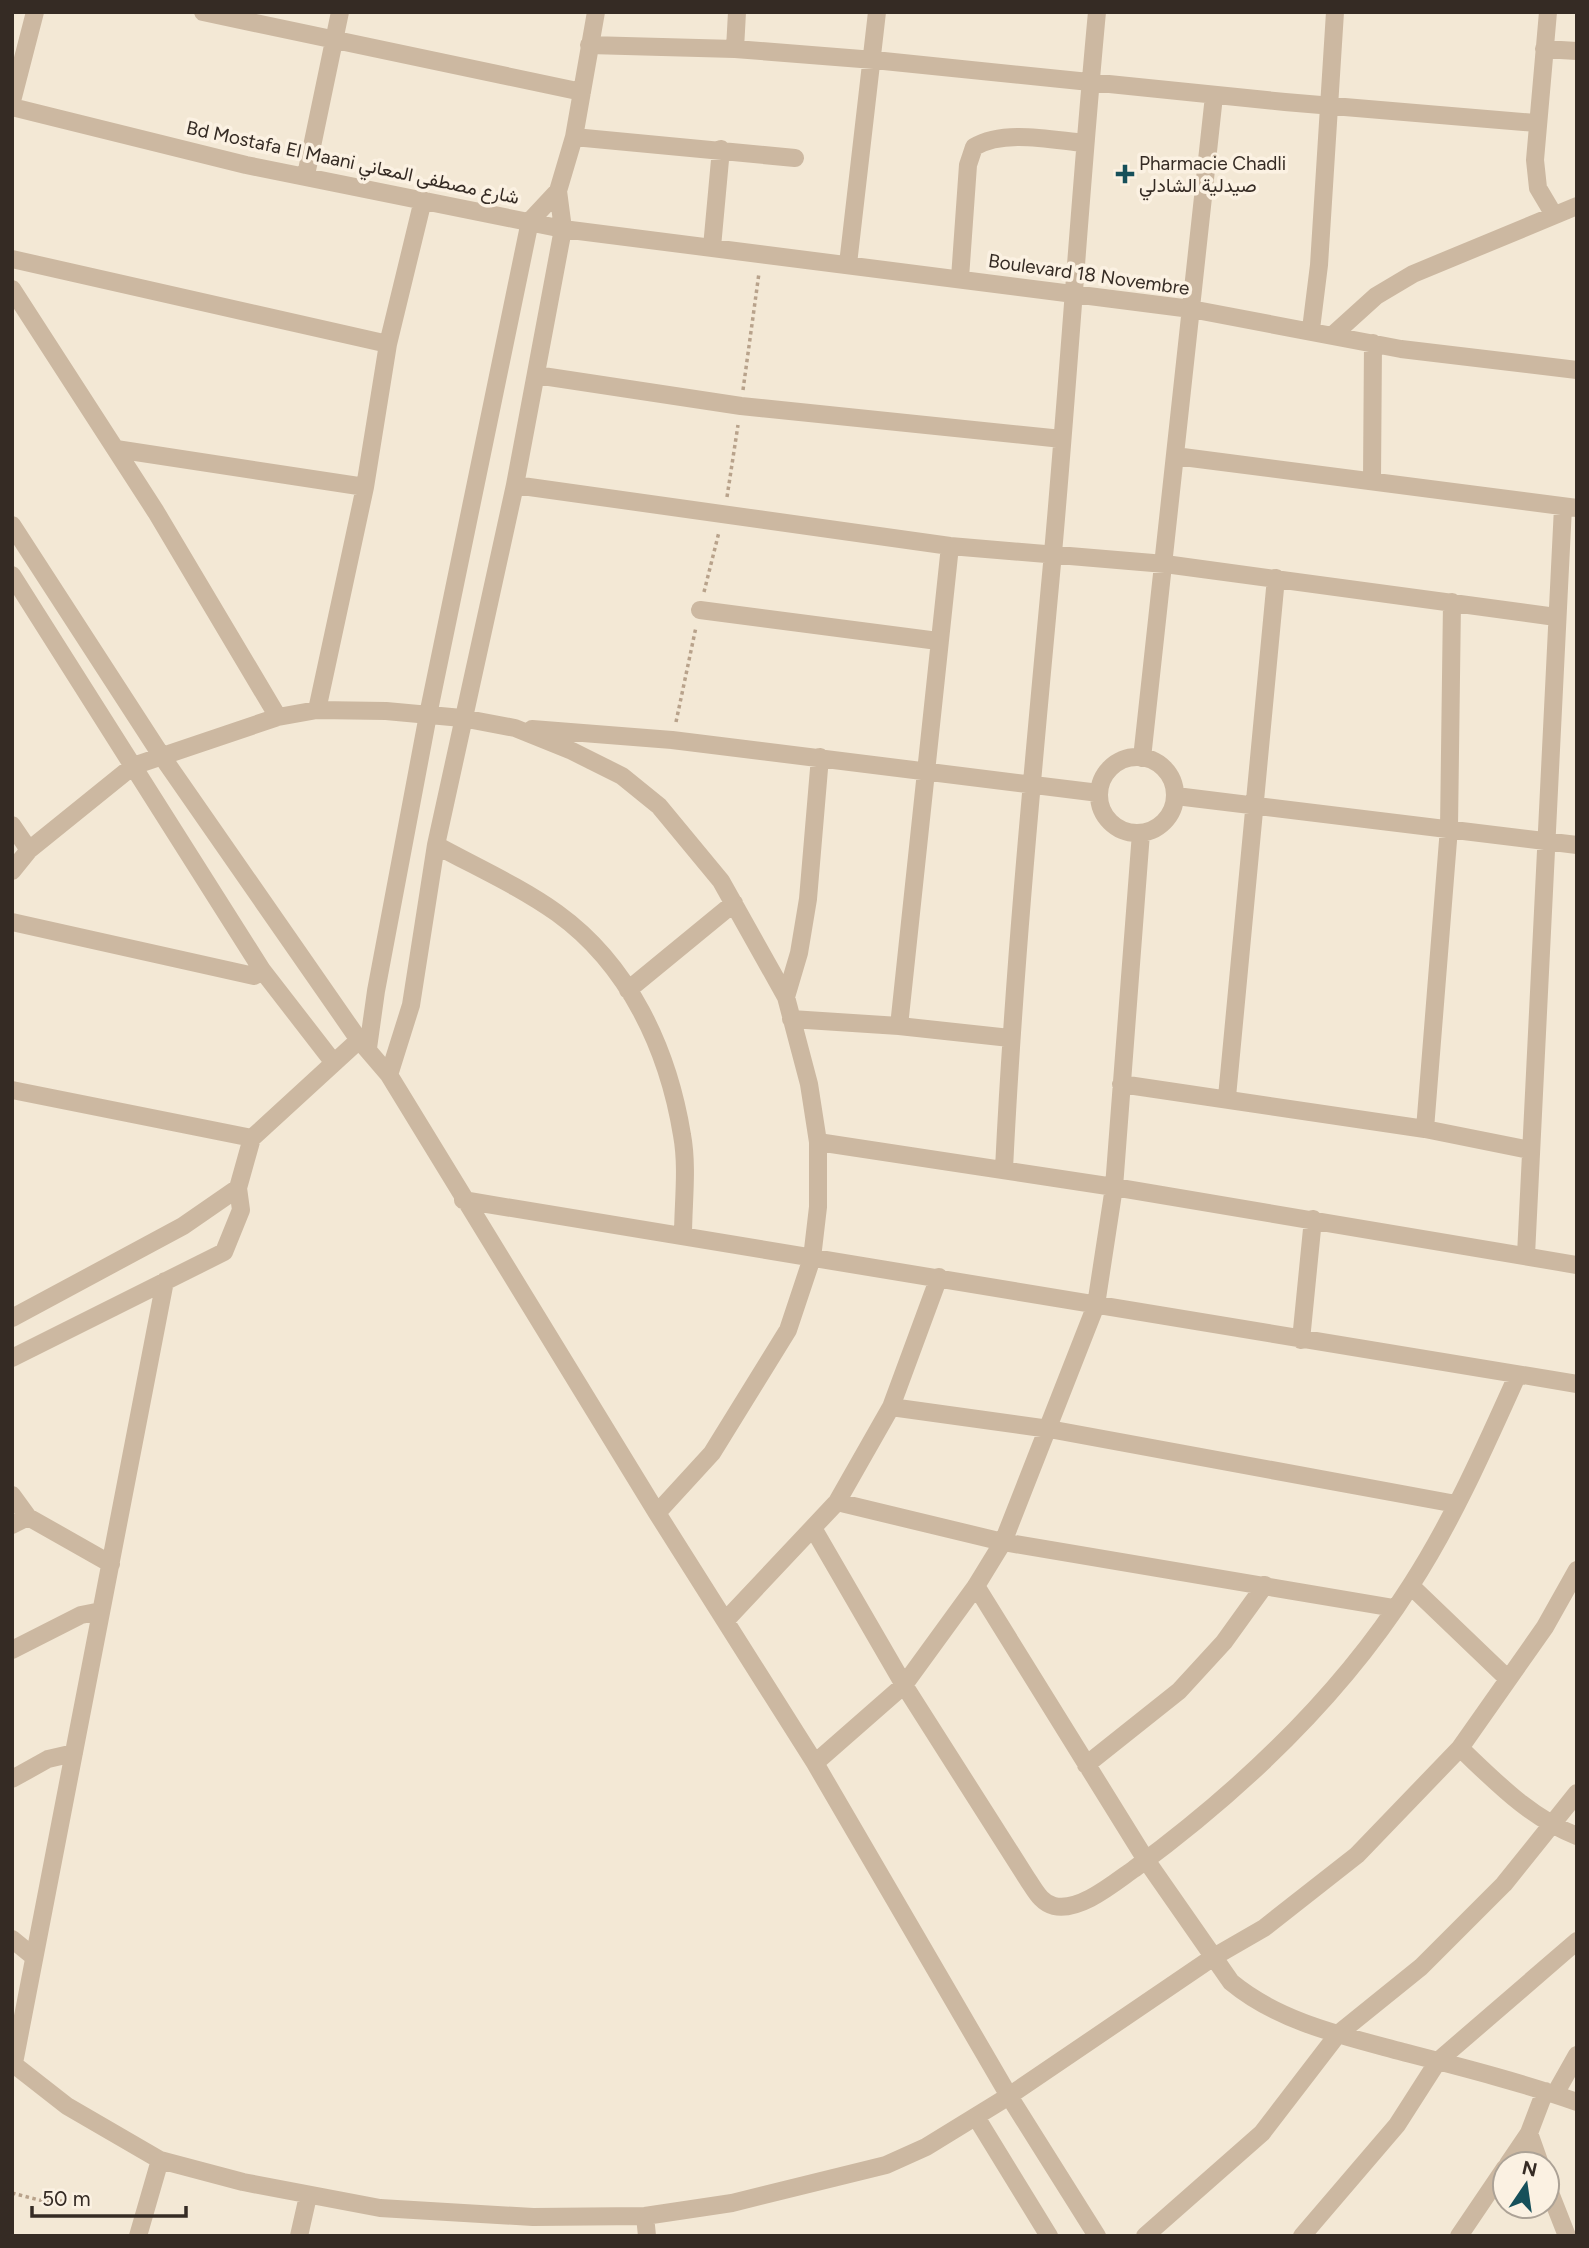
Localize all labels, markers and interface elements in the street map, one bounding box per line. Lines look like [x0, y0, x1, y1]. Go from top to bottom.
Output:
street label: Bd Mostafa El Maani شارع مصطفى المعاني [183, 116, 522, 213]
place label: Pharmacie Chadli صيدلية الشادلي [1139, 152, 1286, 201]
marker: Pharmacie Chadli صيدلية الشادلي [1117, 166, 1133, 182]
street label: Boulevard 18 Novembre [987, 249, 1191, 300]
north arrow [1491, 2150, 1561, 2220]
text: N [1520, 2156, 1539, 2182]
scale bar [32, 2174, 186, 2218]
text: 50 m [42, 2186, 91, 2211]

